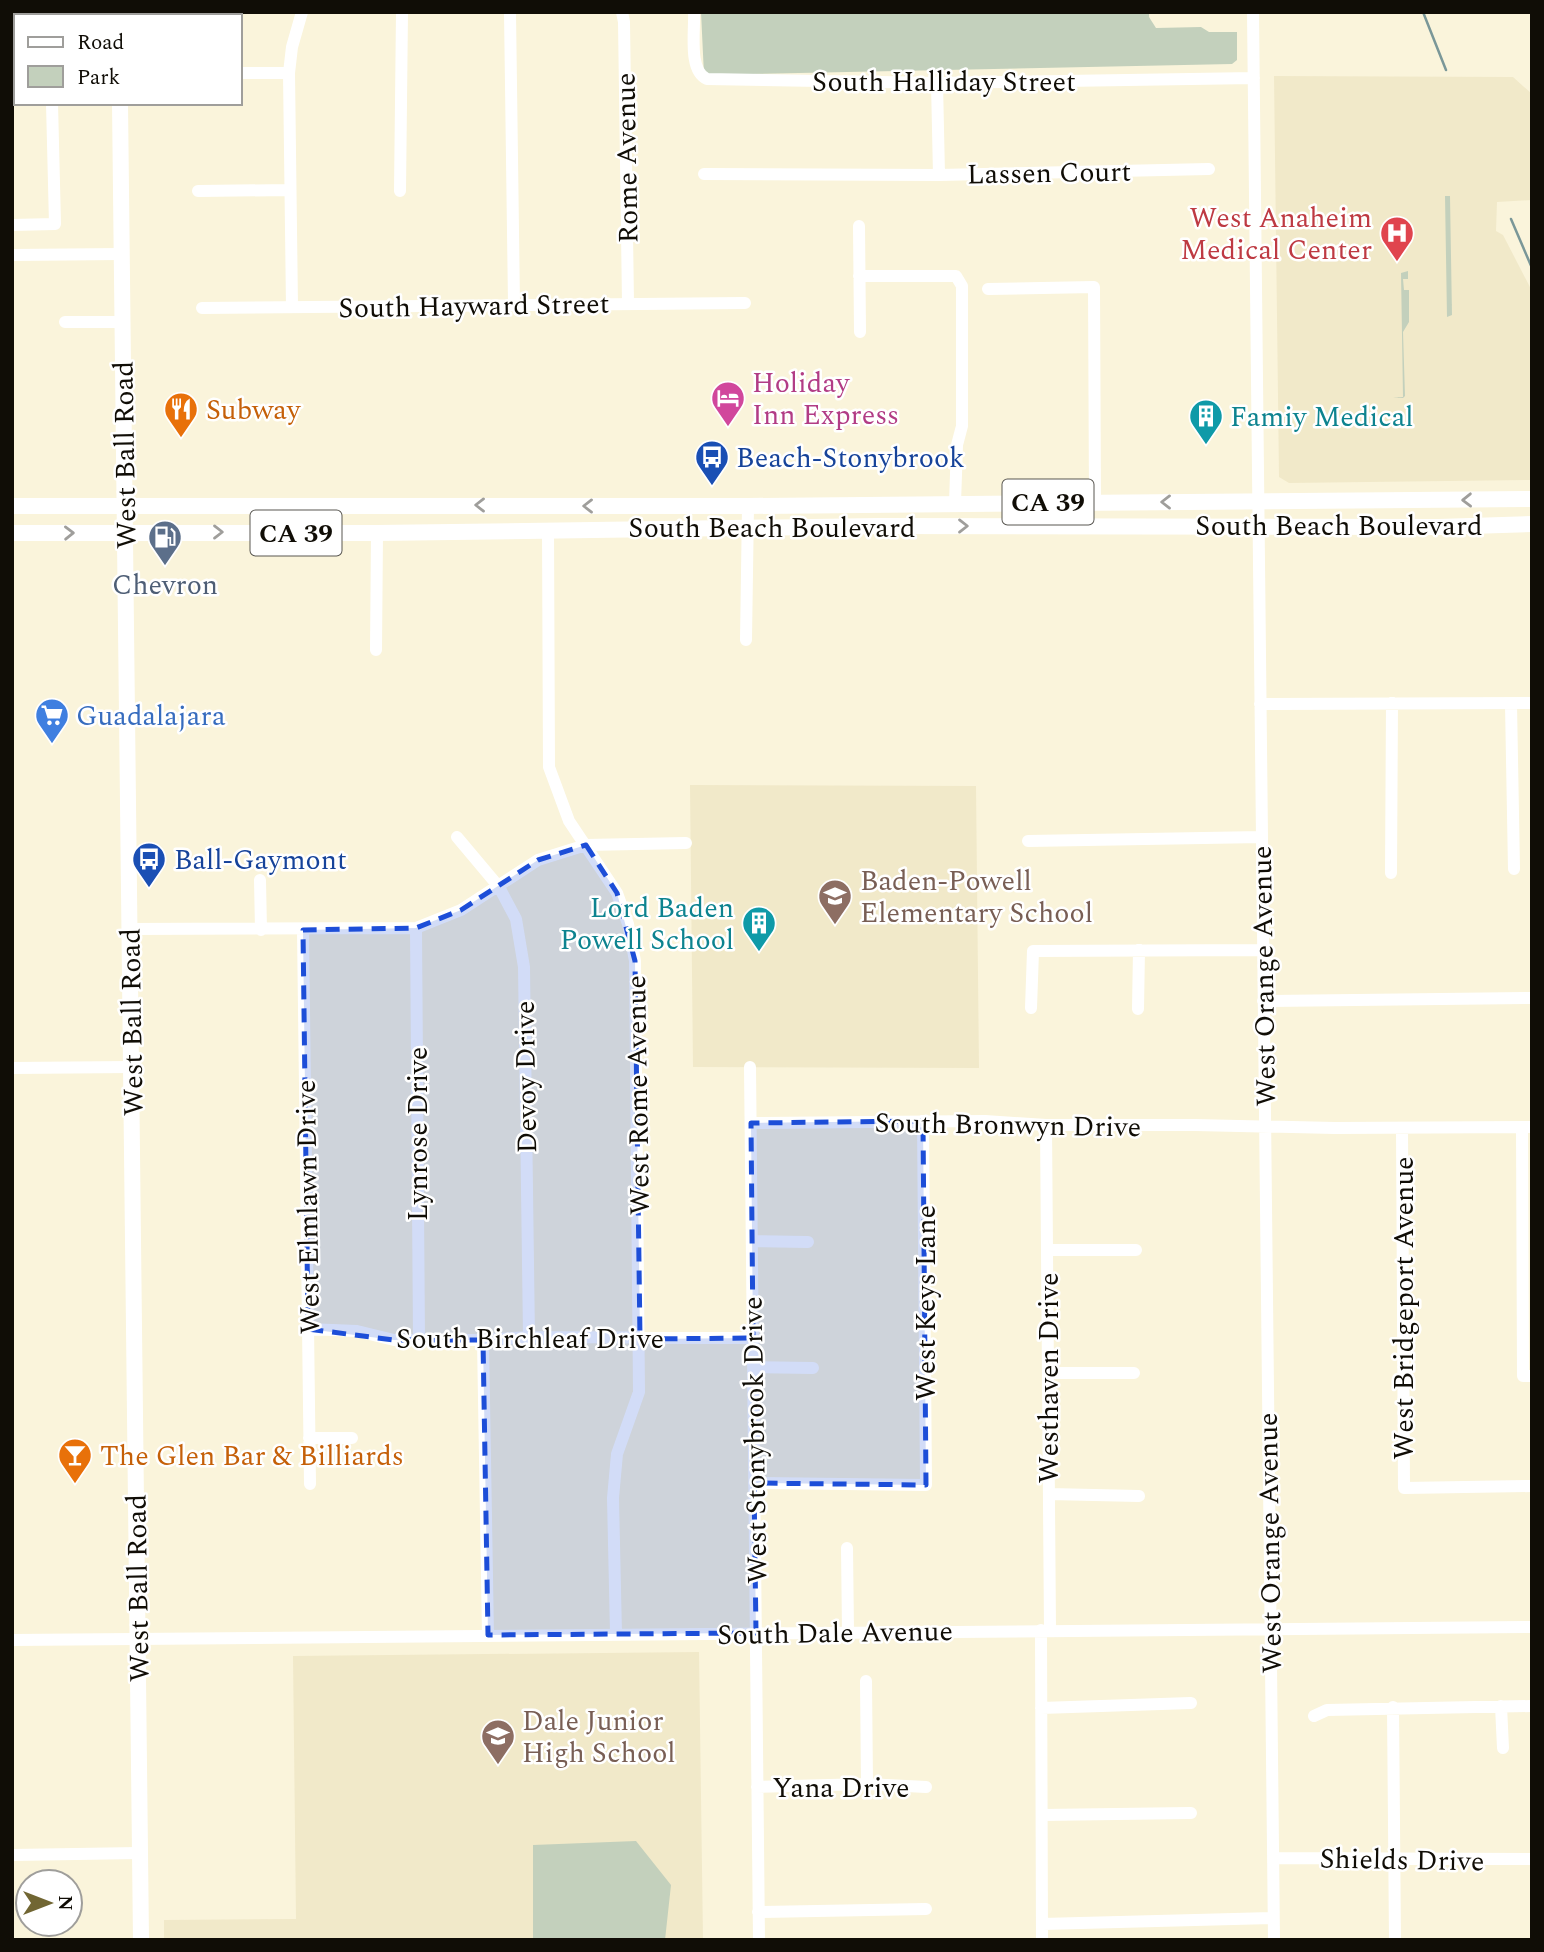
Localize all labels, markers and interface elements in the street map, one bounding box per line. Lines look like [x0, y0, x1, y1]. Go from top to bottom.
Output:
legend [14, 14, 242, 105]
text: Road [77, 27, 124, 59]
street label: South Halliday Street [812, 61, 1076, 104]
text: Park [77, 62, 121, 94]
street label: Rome Avenue [605, 72, 650, 244]
street label: Lassen Court [966, 151, 1132, 196]
place label: West Anaheim Medical Center [1180, 197, 1372, 272]
hospital icon: West Anaheim Medical Center [1378, 214, 1416, 263]
street label: South Hayward Street [338, 283, 610, 330]
street label: West Ball Road [102, 361, 149, 549]
place label: Holiday Inn Express [752, 362, 899, 437]
hotel icon: Holiday Inn Express [709, 379, 747, 428]
place label: Subway [206, 389, 302, 432]
restaurant icon: Subway [162, 390, 200, 439]
place label: Famiy Medical [1230, 396, 1414, 439]
building icon: Famiy Medical [1187, 397, 1225, 446]
place label: Beach-Stonybrook [736, 437, 965, 480]
bus stop icon: Beach-Stonybrook [693, 438, 731, 487]
road number: CA 39 [1002, 480, 1094, 524]
one-way arrow [1461, 492, 1472, 507]
one-way arrow [1160, 494, 1170, 510]
one-way arrow [474, 497, 484, 513]
one-way arrow [582, 498, 593, 514]
street label: South Beach Boulevard [1195, 505, 1483, 548]
street label: South Beach Boulevard [628, 507, 916, 550]
road number: CA 39 [250, 510, 342, 555]
fuel station icon: Chevron [146, 518, 184, 567]
one-way arrow [959, 518, 969, 534]
one-way arrow [213, 524, 224, 540]
one-way arrow [63, 525, 74, 540]
place label: Chevron [112, 564, 218, 607]
place label: Guadalajara [76, 695, 226, 738]
supermarket icon: Guadalajara [33, 696, 71, 745]
place label: Ball-Gaymont [174, 839, 347, 882]
bus stop icon: Ball-Gaymont [130, 840, 168, 889]
street label: West Orange Avenue [1241, 845, 1288, 1107]
place label: Baden-Powell Elementary School [860, 860, 1093, 935]
school or university icon: Baden-Powell Elementary School [816, 877, 854, 926]
place label: Lord Baden Powell School [560, 887, 734, 962]
building icon: Lord Baden Powell School [740, 904, 778, 953]
street label: West Ball Road [109, 928, 156, 1116]
street label: West Rome Avenue [615, 975, 662, 1215]
street label: Devoy Drive [504, 1000, 549, 1154]
street label: Lynrose Drive [397, 1047, 440, 1221]
street label: West Elmlawn Drive [285, 1079, 332, 1335]
street label: South Bronwyn Drive [874, 1102, 1142, 1149]
street label: West Bridgeport Avenue [1383, 1156, 1426, 1460]
street label: West Keys Lane [905, 1205, 948, 1401]
street label: Westhaven Drive [1028, 1273, 1071, 1483]
street label: West Stonybrook Drive [731, 1296, 780, 1584]
street label: South Birchleaf Drive [396, 1318, 664, 1361]
street label: West Orange Avenue [1247, 1412, 1294, 1674]
place label: The Glen Bar & Billiards [100, 1435, 404, 1478]
bar icon: The Glen Bar & Billiards [56, 1436, 94, 1485]
street label: West Ball Road [115, 1494, 162, 1682]
street label: South Dale Avenue [717, 1610, 953, 1657]
place label: Dale Junior High School [522, 1700, 676, 1775]
school or university icon: Dale Junior High School [479, 1717, 517, 1766]
street label: Yana Drive [772, 1767, 910, 1810]
street label: Shields Drive [1319, 1838, 1485, 1883]
north arrow [14, 1868, 84, 1938]
text: N [50, 1895, 79, 1911]

